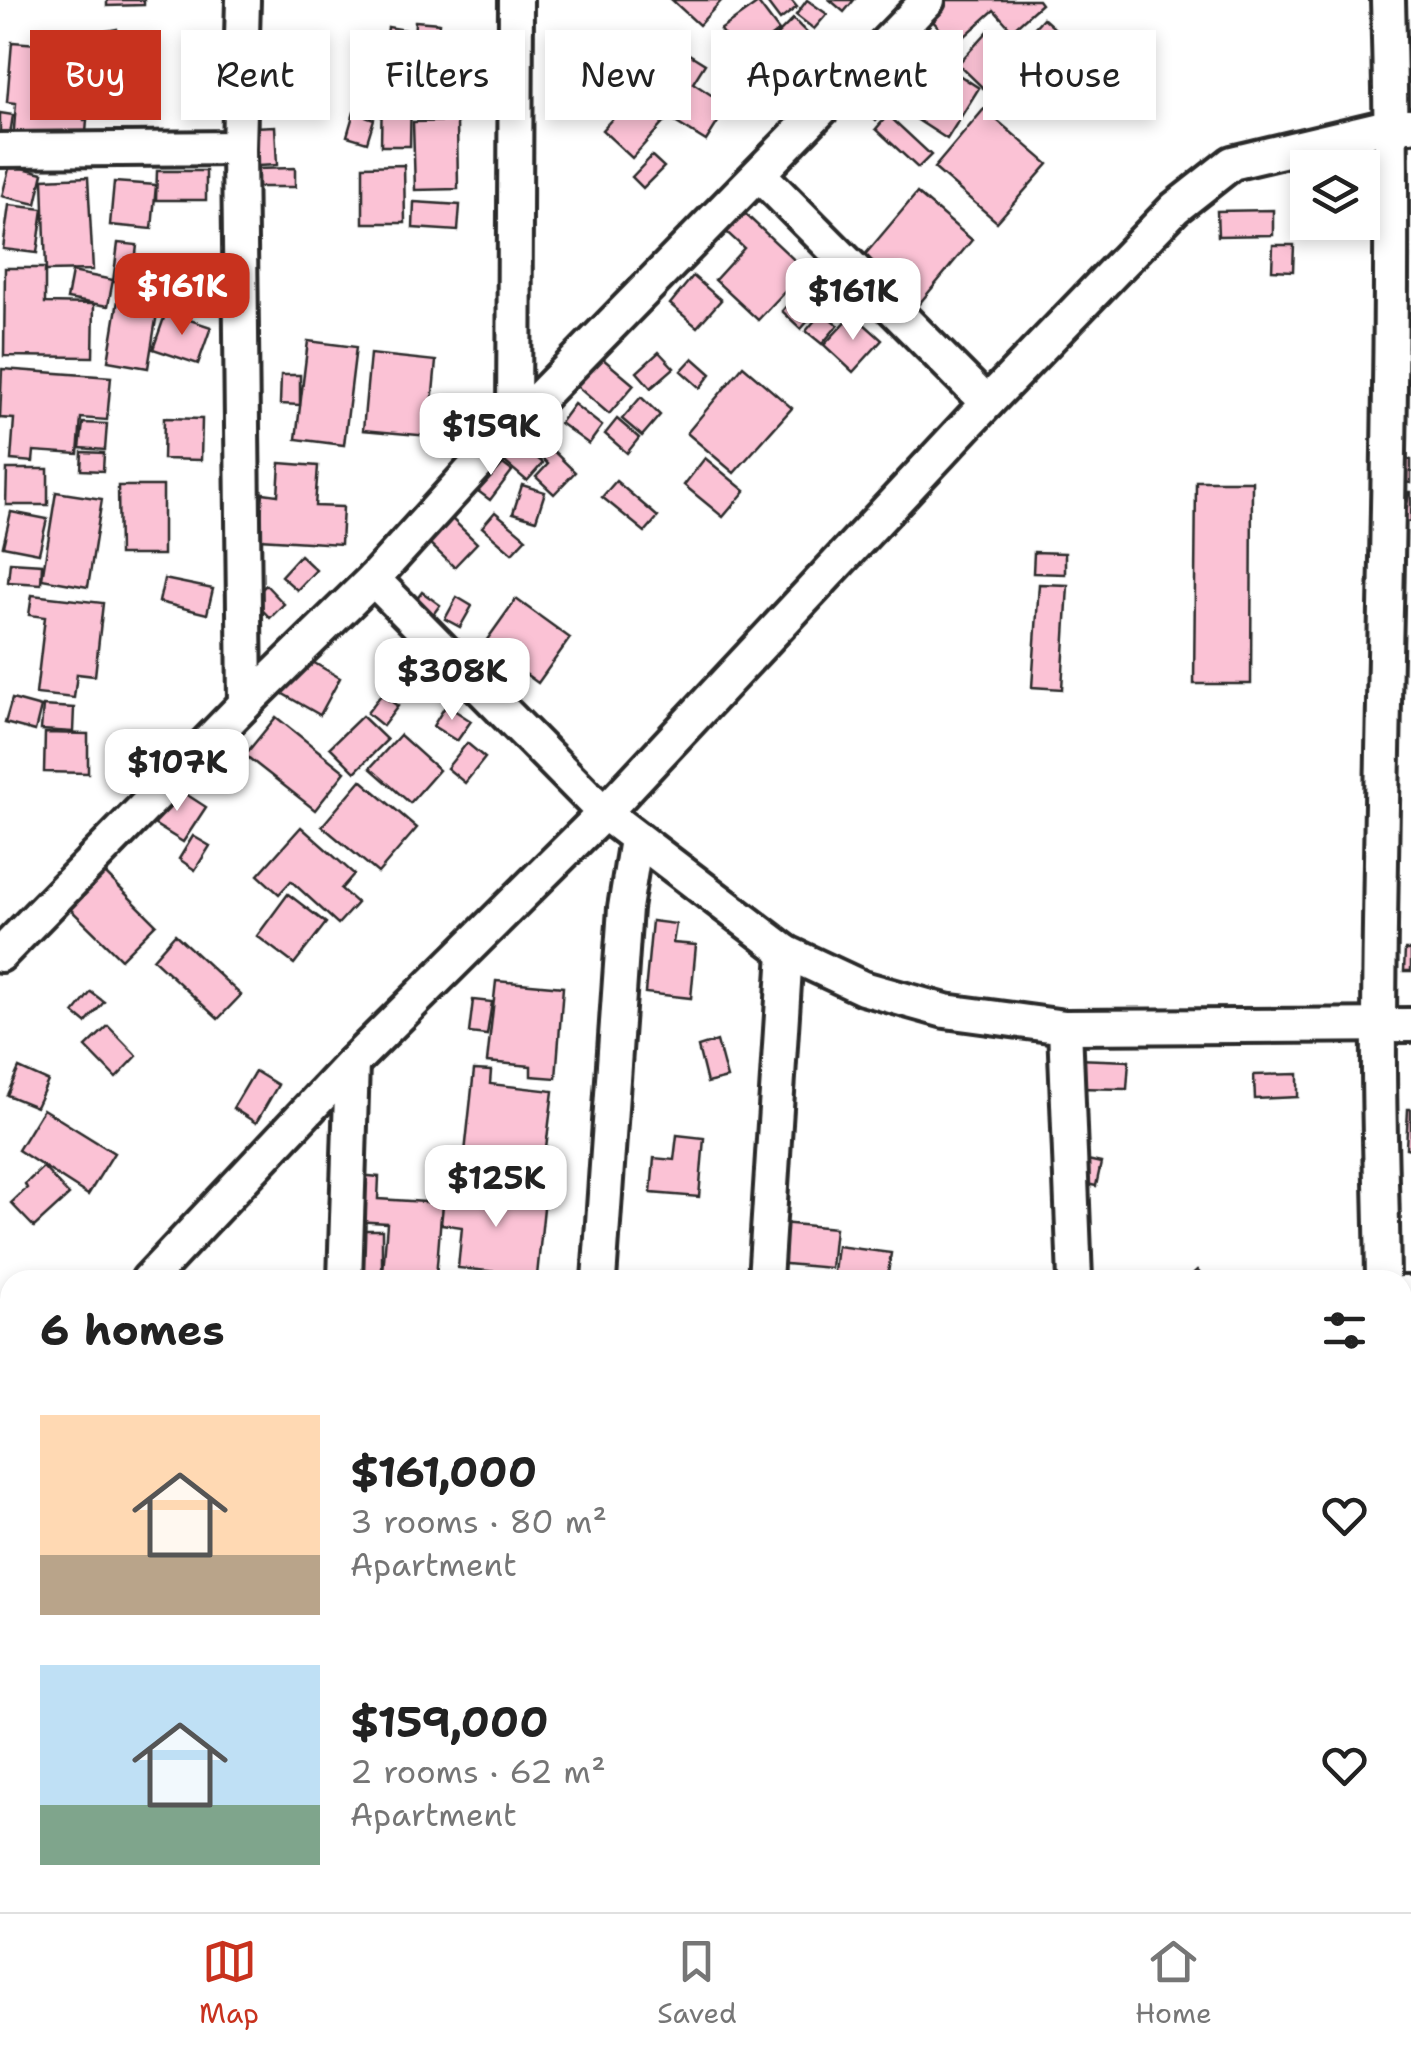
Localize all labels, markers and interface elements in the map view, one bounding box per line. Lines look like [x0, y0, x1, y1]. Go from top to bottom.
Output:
chip: Buy [30, 30, 161, 120]
chip: Rent [181, 30, 330, 120]
chip: Filters [350, 30, 525, 120]
chip: New [545, 30, 691, 120]
chip: Apartment [711, 30, 963, 120]
chip: House [983, 30, 1156, 120]
map controls [1290, 150, 1380, 240]
button: layers [1290, 150, 1380, 240]
pin: $161K [112, 253, 252, 338]
pin: $161K [783, 258, 923, 343]
text: $161K [137, 264, 227, 307]
text: $161K [808, 269, 898, 312]
pin: $159K [421, 393, 561, 478]
text: $159K [442, 404, 540, 447]
pin: $308K [382, 638, 522, 723]
text: $308K [397, 649, 507, 692]
pin: $107K [107, 729, 247, 814]
text: $107K [127, 740, 227, 783]
pin: $125K [426, 1145, 566, 1230]
text: $125K [447, 1156, 545, 1199]
text: 6 homes [40, 1302, 225, 1358]
icon: filters [1317, 1303, 1372, 1358]
text: $161,000 [350, 1444, 537, 1500]
icon: home [120, 1455, 240, 1575]
icon: heart [1317, 1488, 1372, 1543]
text: 3 rooms · 80 m² [350, 1500, 607, 1543]
text: Apartment [350, 1543, 517, 1586]
text: $159,000 [350, 1694, 549, 1750]
icon: home [120, 1705, 240, 1825]
icon: heart [1317, 1738, 1372, 1793]
text: 2 rooms · 62 m² [350, 1750, 606, 1793]
text: Apartment [350, 1793, 517, 1836]
tab: Map [199, 1934, 259, 2032]
tab: Saved [657, 1934, 737, 2032]
tab: Home [1135, 1934, 1212, 2032]

